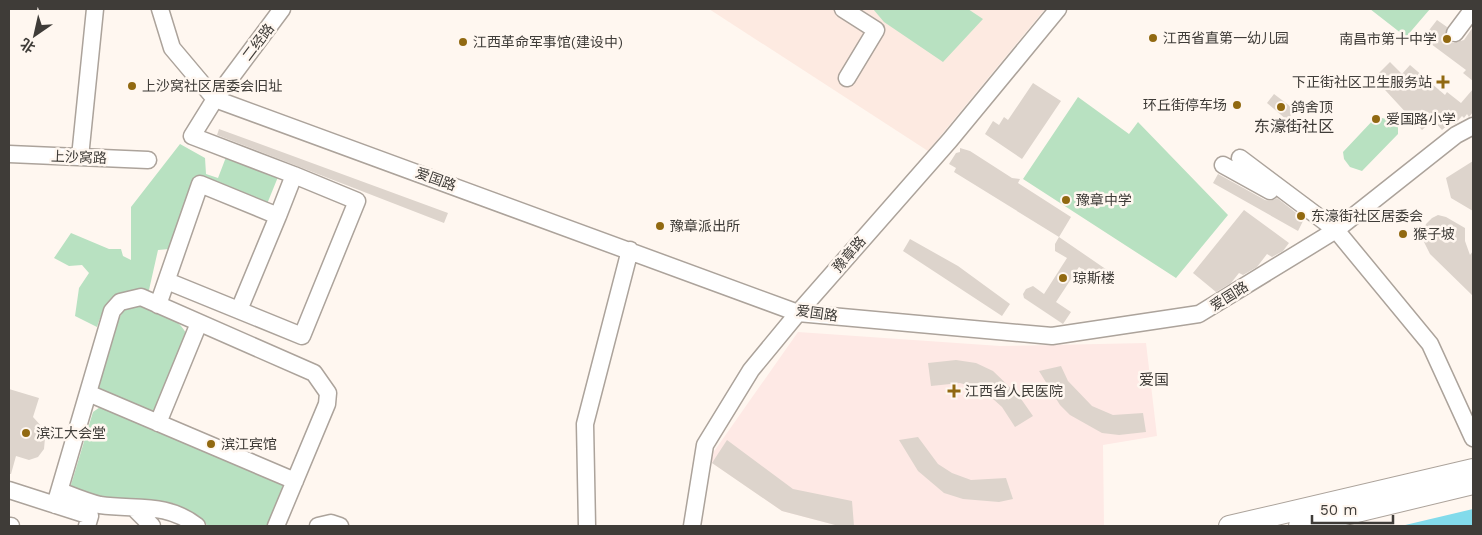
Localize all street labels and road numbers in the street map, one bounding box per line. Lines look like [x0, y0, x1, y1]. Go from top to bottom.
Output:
street label: 二经路 [239, 20, 277, 64]
street label: 上沙窝路 [51, 148, 107, 166]
street label: 爱国路 [414, 164, 458, 194]
street label: 豫章路 [829, 233, 869, 275]
street label: 爱国路 [1207, 278, 1251, 314]
street label: 爱国路 [795, 302, 839, 324]

